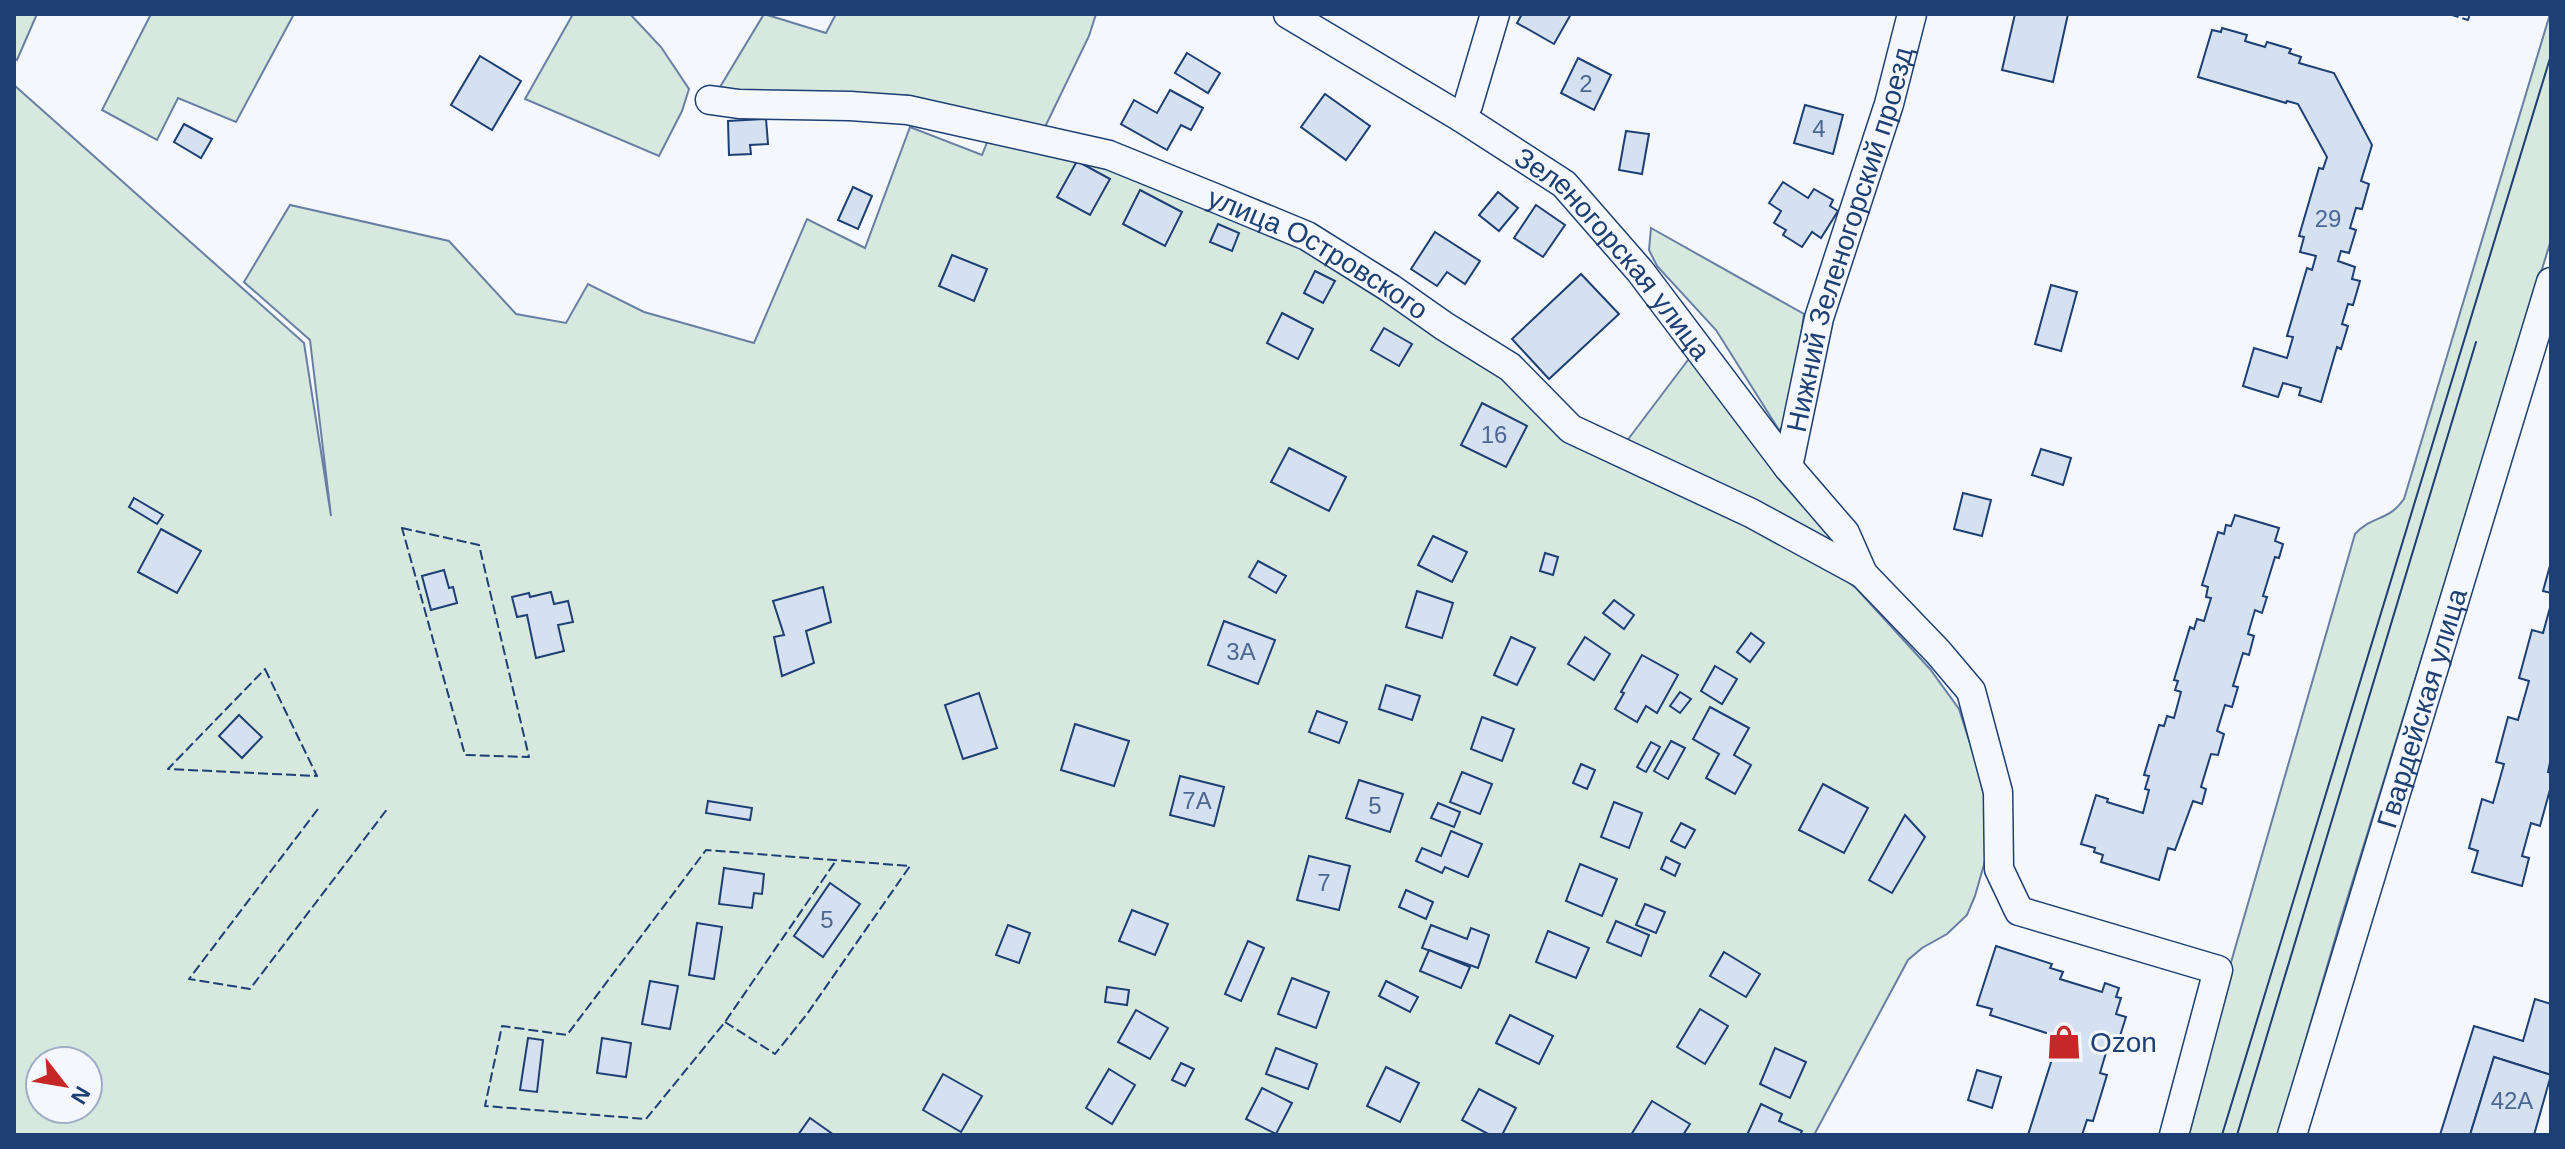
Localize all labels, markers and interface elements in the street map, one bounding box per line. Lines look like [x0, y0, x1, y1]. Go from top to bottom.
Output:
street label: Нижний Зеленогорский проезд [1781, 44, 1919, 435]
house number: 2 [1579, 70, 1593, 97]
house number: 4 [1812, 115, 1826, 142]
street label: Зеленогорская улица [1509, 141, 1717, 366]
street label: улица Островского [1203, 182, 1434, 326]
house number: 29 [2315, 205, 2341, 232]
house number: 16 [1481, 421, 1507, 448]
street label: Гвардейская улица [2371, 585, 2473, 832]
house number: 3А [1226, 638, 1256, 665]
house number: 7А [1182, 787, 1212, 814]
house number: 5 [1368, 792, 1382, 819]
house number: 7 [1317, 869, 1331, 896]
house number: 5 [820, 906, 834, 933]
shop icon: Ozon [2045, 1023, 2083, 1061]
place label: Ozon [2090, 1027, 2157, 1058]
north arrow [24, 1045, 104, 1125]
text: N [66, 1082, 96, 1108]
house number: 42А [2491, 1087, 2533, 1114]

